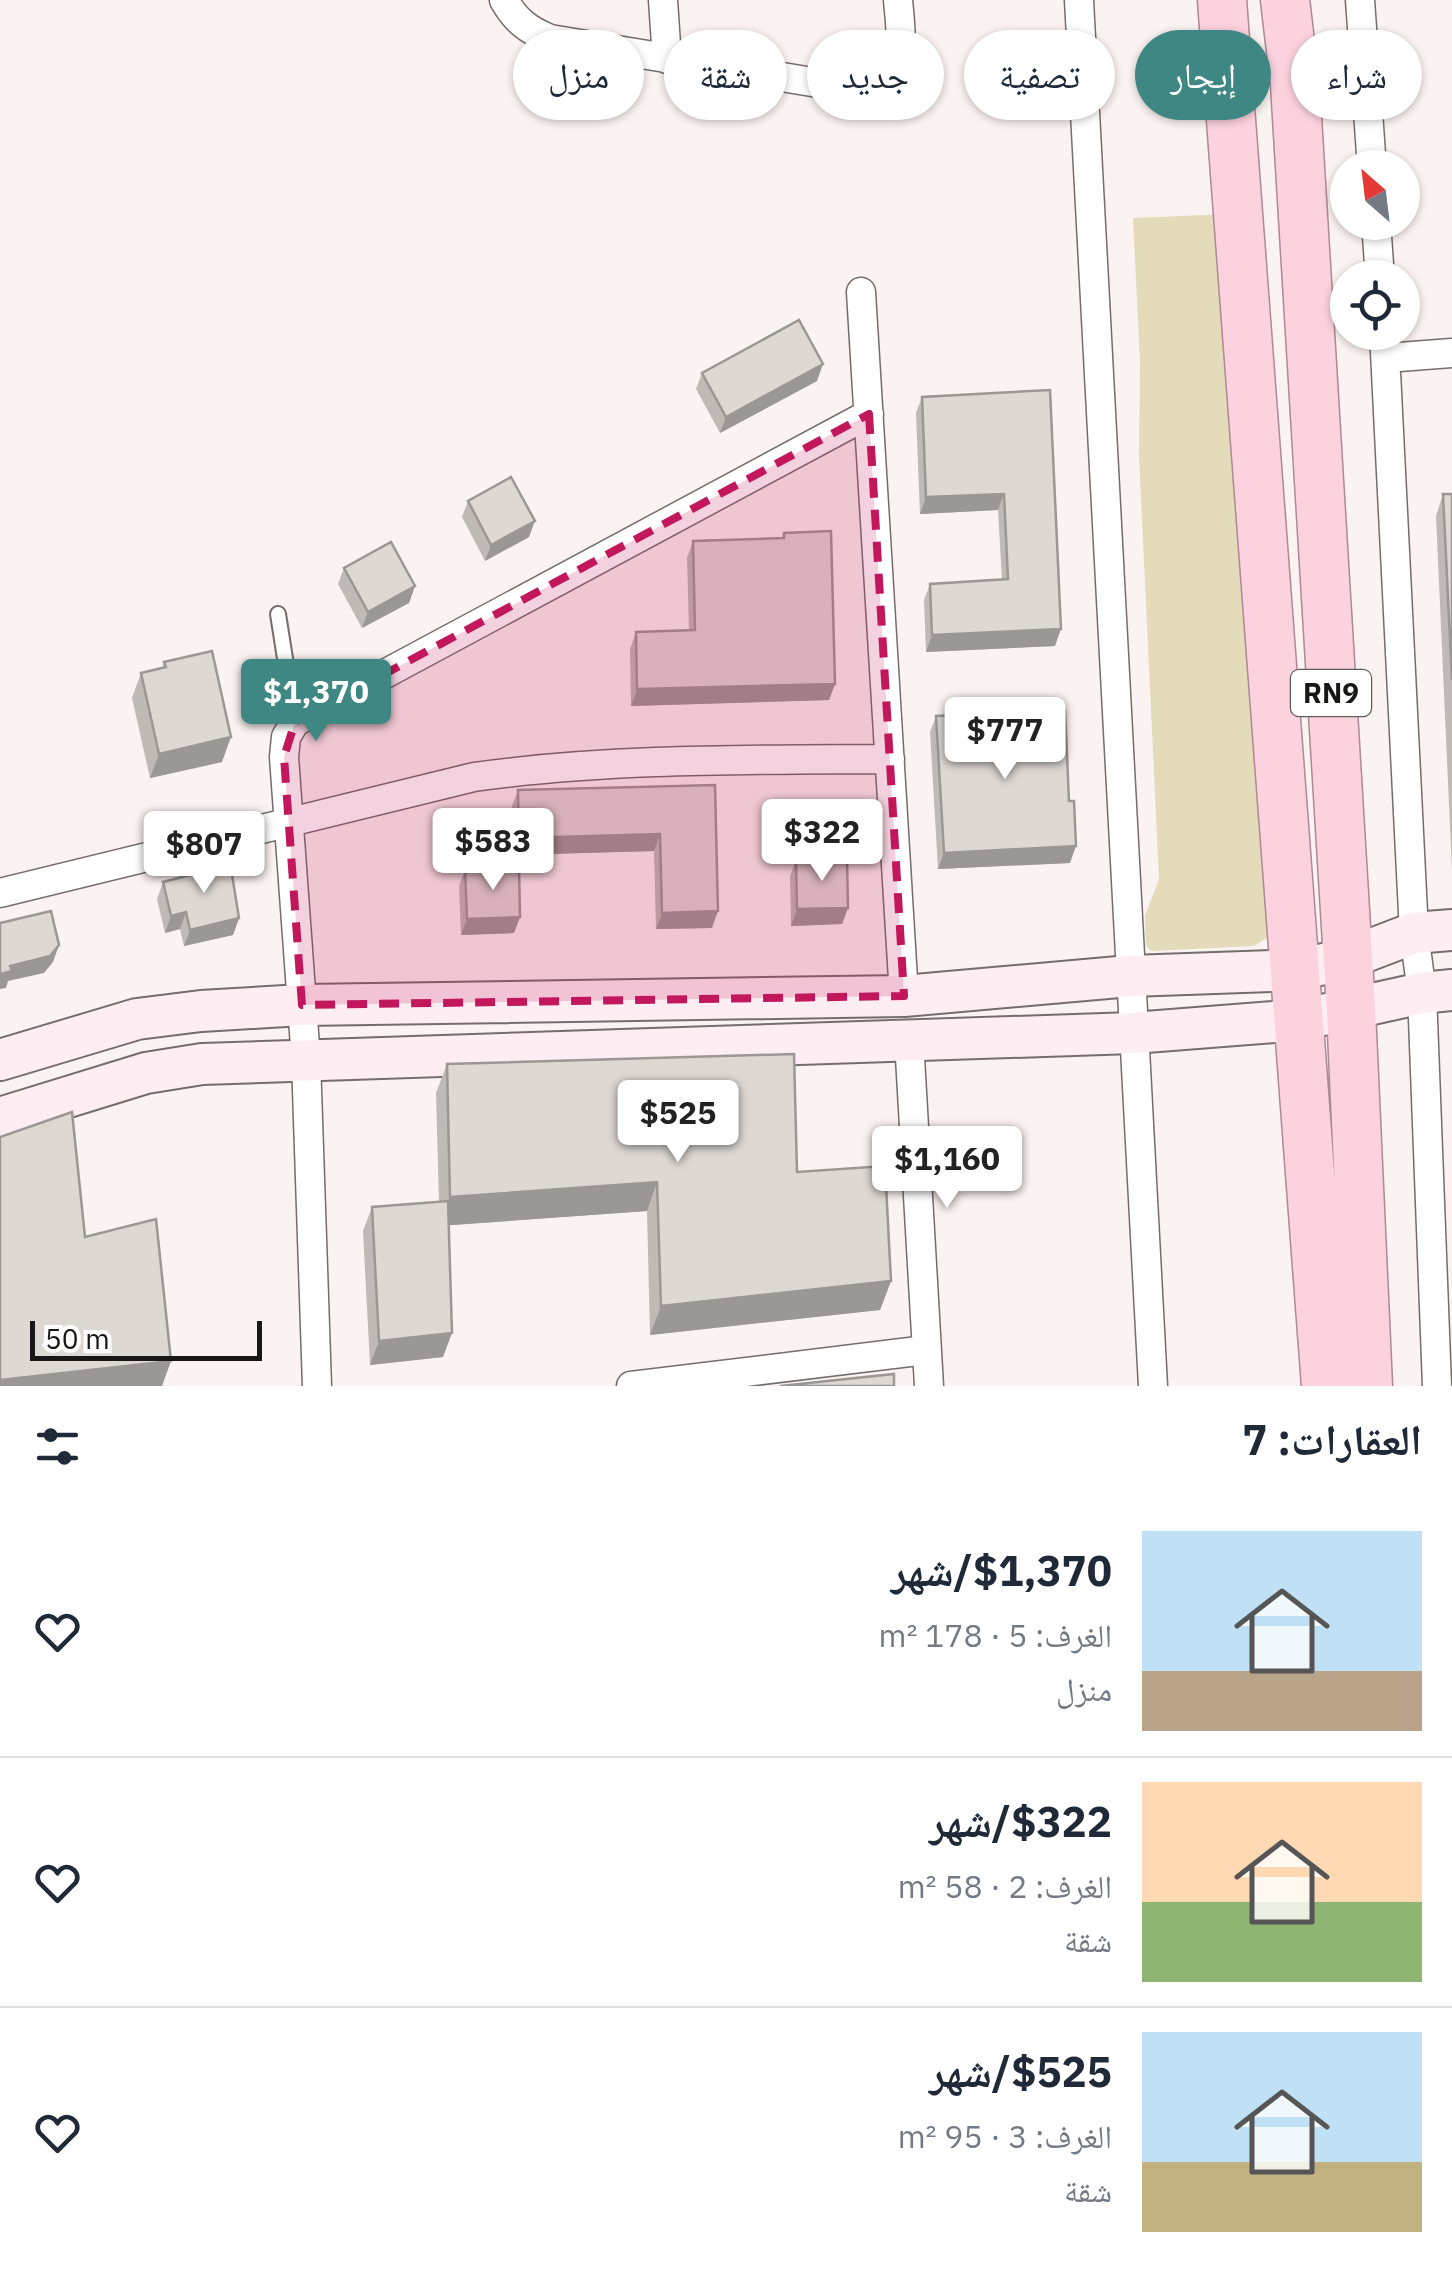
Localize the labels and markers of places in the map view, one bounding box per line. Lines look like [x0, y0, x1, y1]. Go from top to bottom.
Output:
pin: $1,370 [235, 659, 397, 744]
pin: $777 [946, 697, 1064, 782]
pin: $322 [763, 799, 881, 884]
pin: $583 [434, 808, 552, 893]
pin: $807 [145, 811, 263, 896]
pin: $525 [619, 1080, 737, 1165]
pin: $1,160 [866, 1126, 1028, 1211]

